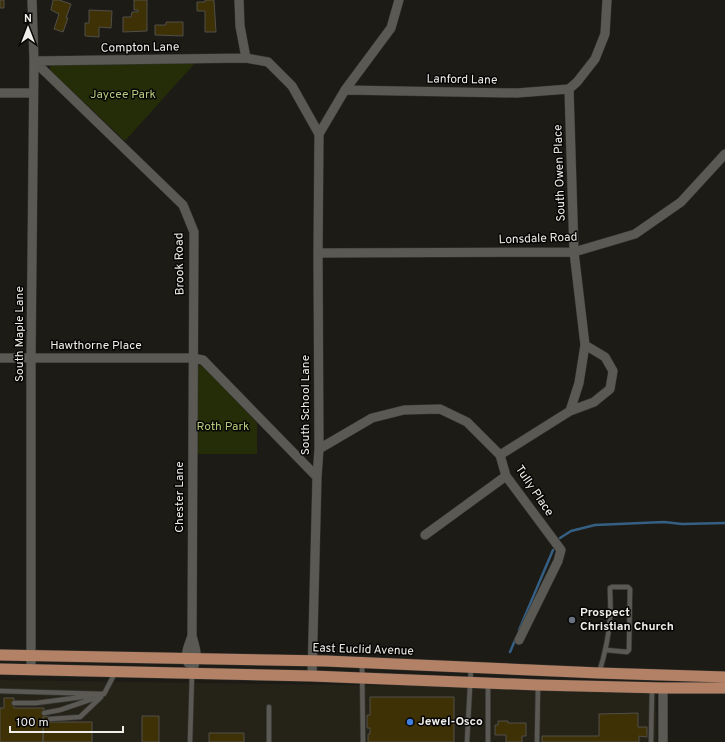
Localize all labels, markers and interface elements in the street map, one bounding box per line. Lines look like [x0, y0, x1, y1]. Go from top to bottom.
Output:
north arrow [8, 8, 48, 48]
text: N [24, 12, 32, 26]
street label: Compton Lane [101, 39, 179, 57]
street label: Lanford Lane [426, 71, 498, 89]
park label: Jaycee Park [90, 87, 156, 103]
street label: South Owen Place [550, 124, 570, 222]
street label: Lonsdale Road [498, 230, 578, 248]
street label: Brook Road [171, 232, 189, 296]
street label: South Maple Lane [12, 286, 28, 382]
street label: Hawthorne Place [50, 338, 142, 354]
street label: South School Lane [298, 355, 314, 455]
park label: Roth Park [197, 419, 249, 435]
street label: Chester Lane [172, 461, 188, 533]
street label: Tully Place [511, 462, 557, 520]
place label: Prospect Christian Church [580, 605, 674, 635]
marker: Prospect Christian Church [567, 615, 577, 625]
street label: East Euclid Avenue [312, 640, 414, 660]
scale bar [10, 708, 123, 734]
place label: Jewel-Osco [418, 714, 483, 730]
text: 100 m [16, 715, 49, 731]
marker: Jewel-Osco [405, 717, 415, 727]

